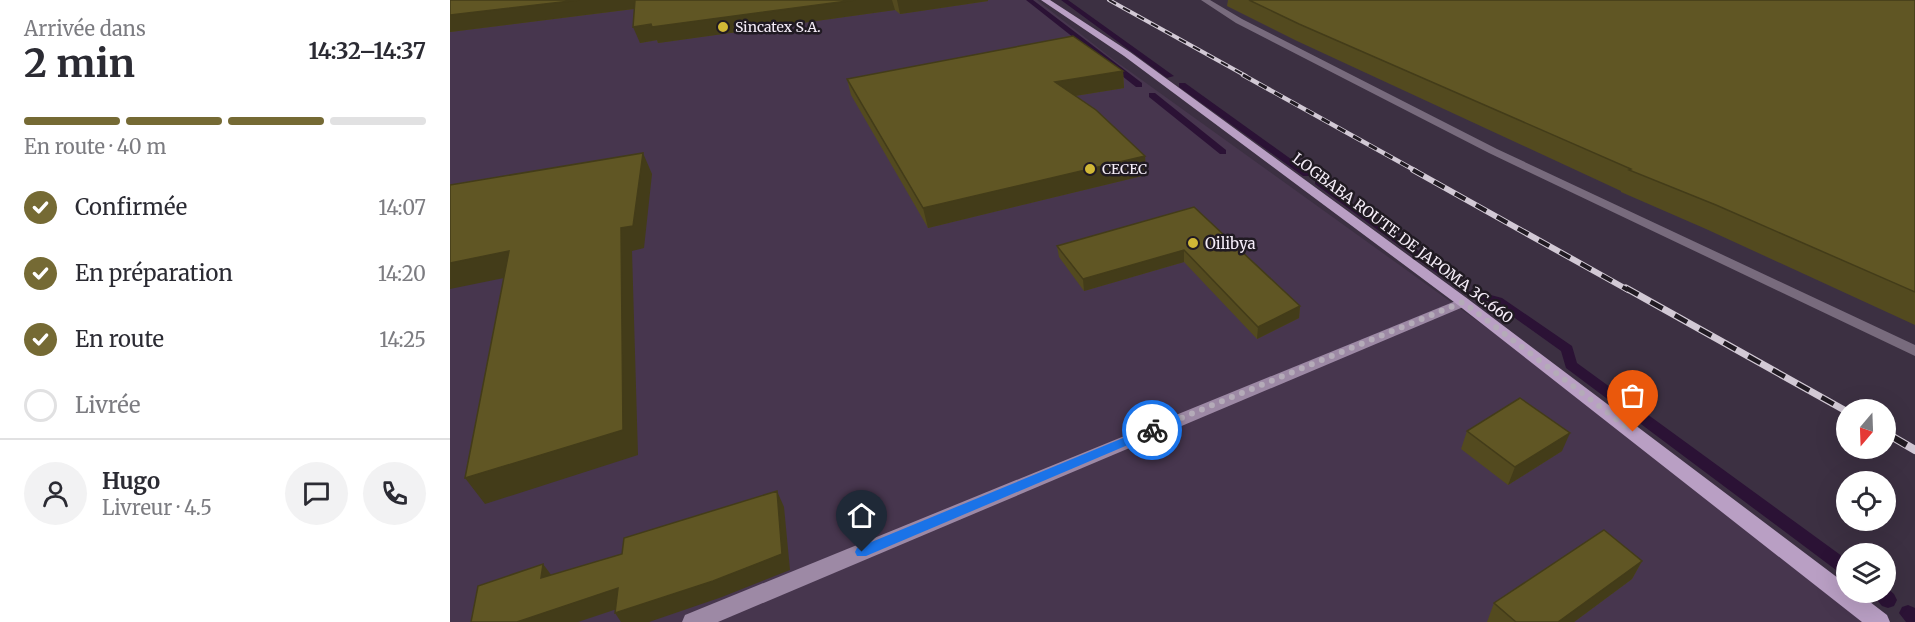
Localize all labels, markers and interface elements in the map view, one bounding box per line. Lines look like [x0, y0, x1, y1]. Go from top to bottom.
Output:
text: Arrivée dans [24, 16, 146, 41]
place label: Sincatex S.A. [735, 18, 821, 36]
marker: Sincatex S.A. [716, 20, 730, 34]
text: 14:32–14:37 [308, 37, 426, 65]
text: 2 min [24, 39, 135, 88]
text: En route · 40 m [24, 134, 166, 159]
street label: LOGBABA ROUTE DE JAPOMA 3C.660 [1289, 149, 1517, 327]
place label: CECEC [1102, 160, 1147, 178]
marker: CECEC [1083, 162, 1097, 176]
icon: check [24, 191, 57, 224]
text: Confirmée [75, 193, 187, 221]
text: 14:07 [378, 195, 426, 220]
place label: Oilibya [1205, 234, 1256, 253]
marker: Oilibya [1186, 236, 1200, 250]
icon: check [24, 257, 57, 290]
text: En préparation [75, 259, 233, 287]
text: 14:20 [378, 261, 426, 286]
icon: check [24, 323, 57, 356]
text: En route [75, 325, 164, 353]
text: 14:25 [379, 327, 426, 352]
pin [1607, 370, 1658, 432]
icon: bag [1616, 379, 1649, 412]
text: Livrée [75, 391, 141, 419]
north arrow [1836, 399, 1896, 459]
map controls [1836, 399, 1896, 603]
courier [1122, 400, 1182, 460]
icon: bike [1136, 414, 1169, 447]
button: person [24, 462, 87, 525]
button: chat [285, 462, 348, 525]
button: phone [363, 462, 426, 525]
text: Hugo [102, 467, 160, 495]
button: locate [1836, 471, 1896, 531]
pin [836, 490, 887, 552]
text: Livreur · 4.5 [102, 495, 212, 520]
icon: home [845, 499, 878, 532]
button: layers [1836, 543, 1896, 603]

